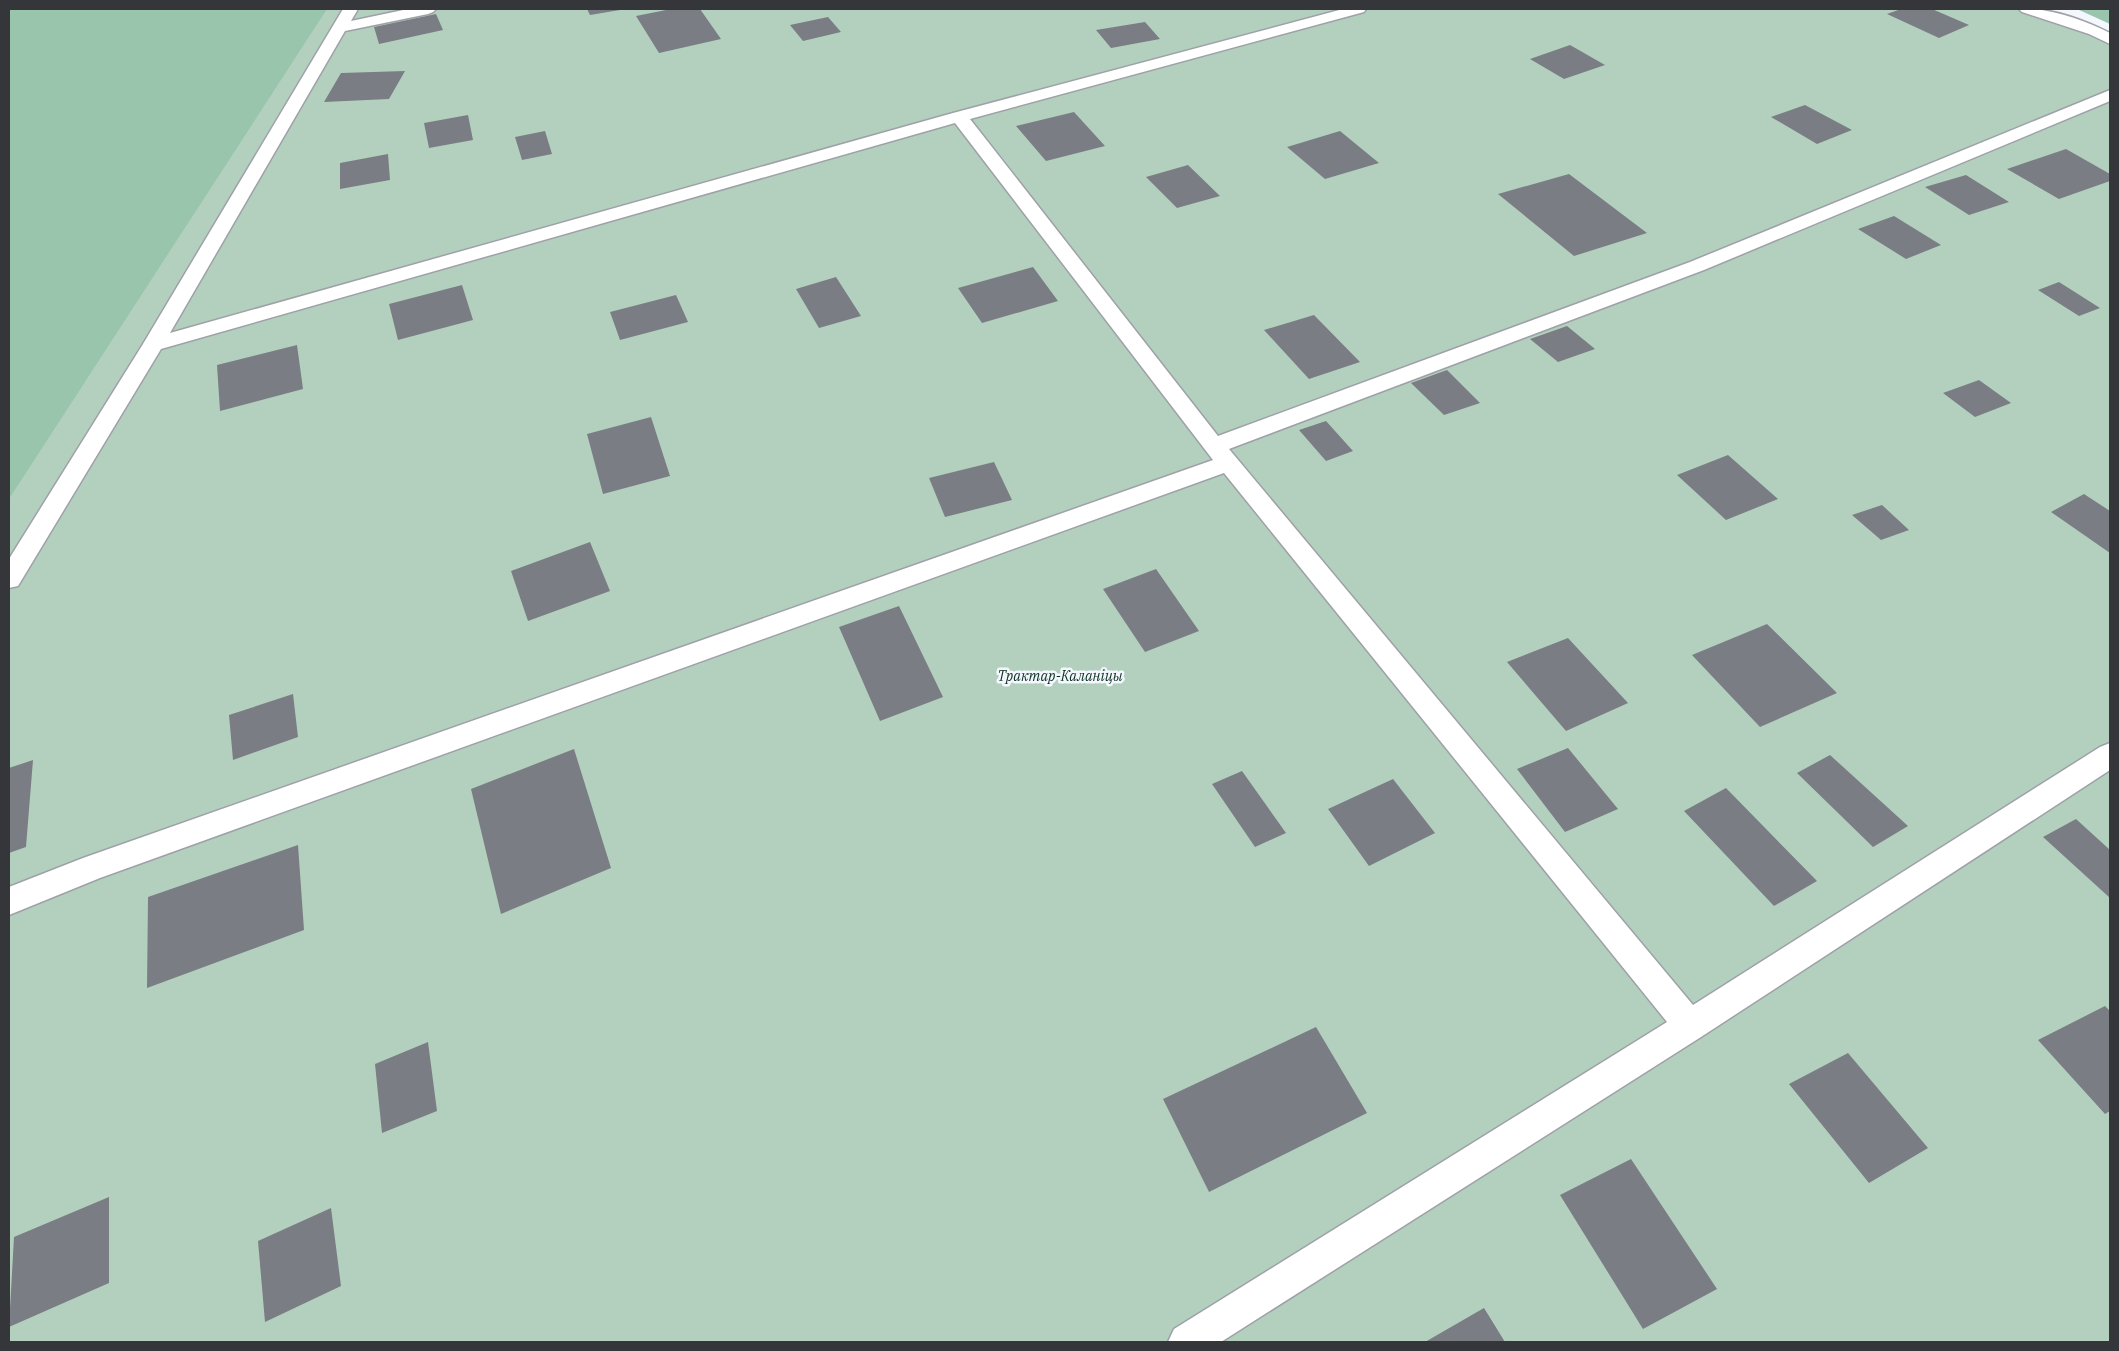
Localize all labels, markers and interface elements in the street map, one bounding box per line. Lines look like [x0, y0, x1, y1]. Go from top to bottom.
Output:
park label: Трактар-Каланіцы [998, 667, 1123, 685]

